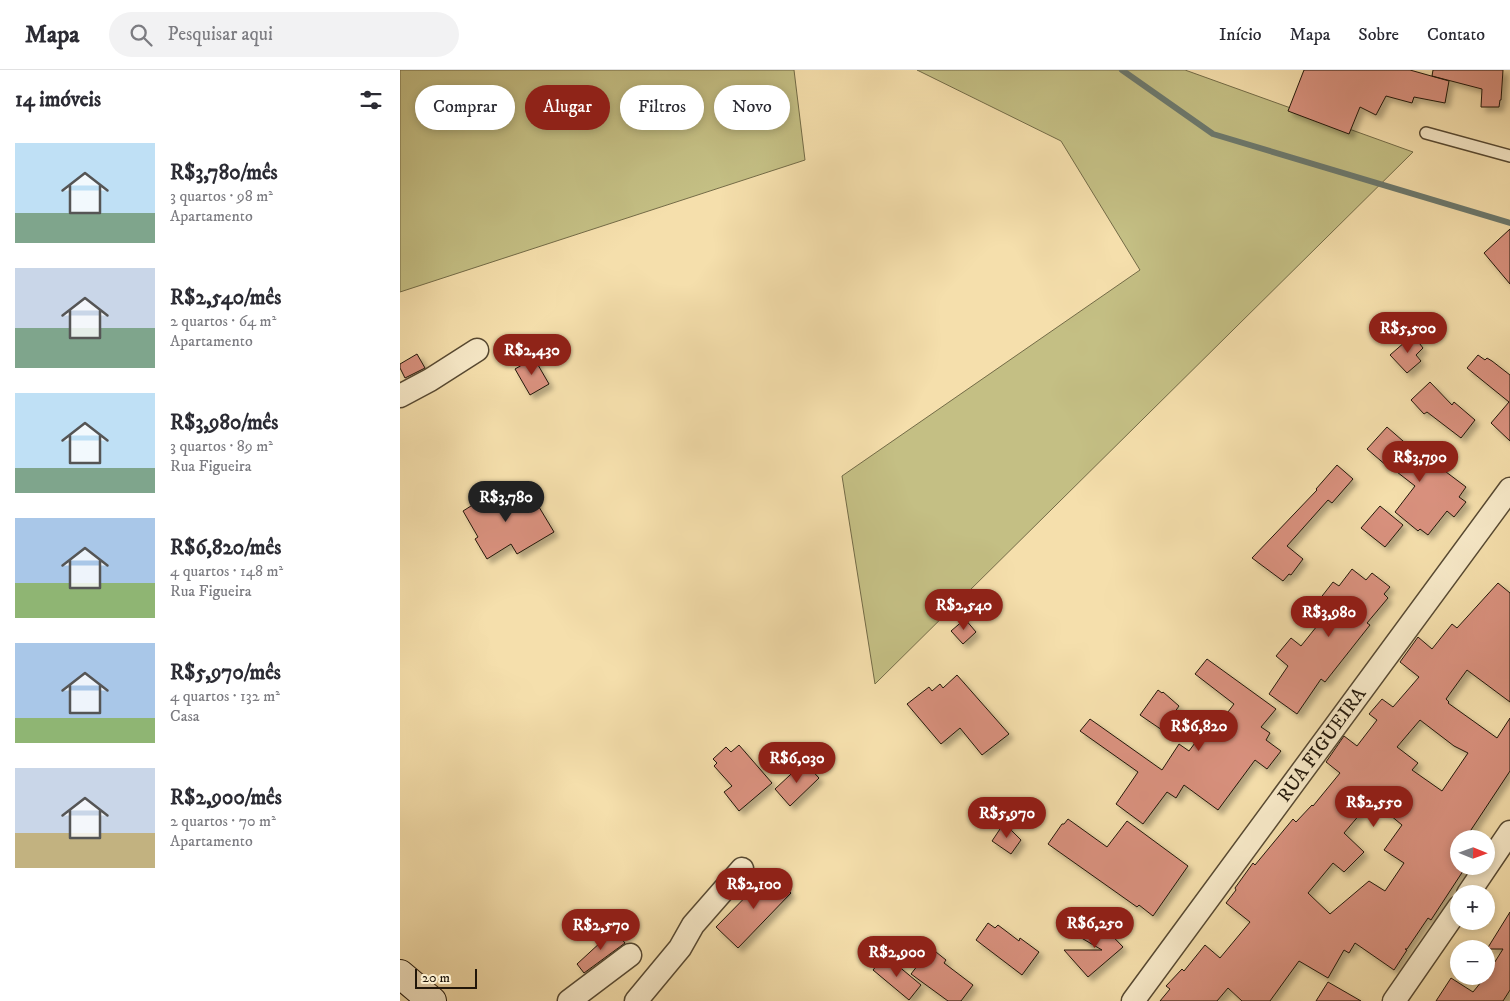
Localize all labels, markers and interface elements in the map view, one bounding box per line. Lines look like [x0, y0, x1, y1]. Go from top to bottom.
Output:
search box [109, 12, 459, 57]
text: Mapa [25, 20, 79, 50]
icon: search [127, 21, 155, 49]
text: Pesquisar aqui [167, 23, 273, 46]
text: Início [1219, 24, 1262, 46]
text: Mapa [1290, 24, 1330, 46]
text: Sobre [1358, 24, 1399, 46]
text: Contato [1427, 24, 1485, 46]
chip: Comprar [415, 85, 515, 130]
chip: Alugar [525, 85, 610, 130]
chip: Filtros [620, 85, 704, 130]
chip: Novo [714, 85, 790, 130]
icon: filters [357, 86, 385, 114]
text: 14 imóveis [15, 87, 101, 113]
text: R$3,780/mês [170, 160, 278, 186]
icon: home [55, 163, 115, 223]
text: 3 quartos · 98 m² [170, 186, 273, 206]
text: Apartamento [170, 206, 253, 226]
text: R$2,540/mês [170, 285, 281, 311]
icon: home [55, 288, 115, 348]
text: 2 quartos · 64 m² [170, 311, 276, 331]
pin: R$5,500 [1362, 312, 1454, 354]
text: R$5,500 [1380, 318, 1436, 338]
text: Apartamento [170, 331, 253, 351]
pin: R$2,430 [486, 334, 578, 376]
text: R$2,430 [504, 340, 560, 360]
text: R$3,980/mês [170, 410, 278, 436]
icon: home [55, 413, 115, 473]
text: 3 quartos · 89 m² [170, 436, 273, 456]
pin: R$3,790 [1374, 440, 1466, 483]
text: R$3,790 [1393, 447, 1447, 467]
text: Rua Figueira [170, 456, 252, 476]
pin: R$3,780 [460, 480, 552, 523]
text: R$3,780 [479, 487, 533, 507]
text: R$6,820/mês [170, 535, 281, 561]
icon: home [55, 538, 115, 598]
text: 4 quartos · 148 m² [170, 561, 283, 581]
text: Rua Figueira [170, 581, 252, 601]
pin: R$2,540 [918, 588, 1010, 631]
text: R$2,540 [936, 595, 992, 615]
pin: R$3,980 [1283, 596, 1375, 638]
text: R$3,980 [1302, 602, 1356, 622]
text: R$5,970/mês [170, 660, 281, 686]
icon: home [55, 663, 115, 723]
street label: RUA FIGUEIRA [1273, 683, 1372, 807]
text: 4 quartos · 132 m² [170, 686, 280, 706]
text: Casa [170, 706, 200, 726]
pin: R$6,820 [1153, 710, 1245, 752]
text: R$6,820 [1171, 716, 1227, 736]
pin: R$6,030 [751, 742, 843, 784]
text: R$6,030 [769, 748, 825, 768]
text: R$2,900/mês [170, 785, 282, 811]
pin: R$2,550 [1328, 786, 1420, 828]
icon: home [55, 788, 115, 848]
text: R$2,550 [1346, 792, 1402, 812]
pin: R$5,970 [961, 796, 1053, 839]
text: R$5,970 [979, 803, 1035, 823]
text: 2 quartos · 70 m² [170, 811, 276, 831]
north arrow [1450, 830, 1495, 875]
map controls [1450, 830, 1495, 985]
text: Apartamento [170, 831, 253, 851]
pin: R$2,100 [708, 868, 800, 910]
text: R$2,100 [727, 874, 781, 894]
button: + [1450, 885, 1495, 930]
pin: R$6,250 [1049, 906, 1141, 949]
pin: R$2,570 [555, 908, 647, 951]
text: R$6,250 [1067, 913, 1123, 933]
text: R$2,570 [573, 915, 629, 935]
pin: R$2,900 [851, 936, 943, 978]
button: − [1450, 940, 1495, 985]
text: R$2,900 [869, 942, 925, 962]
scale bar [415, 966, 478, 989]
text: 20 m [422, 969, 450, 987]

